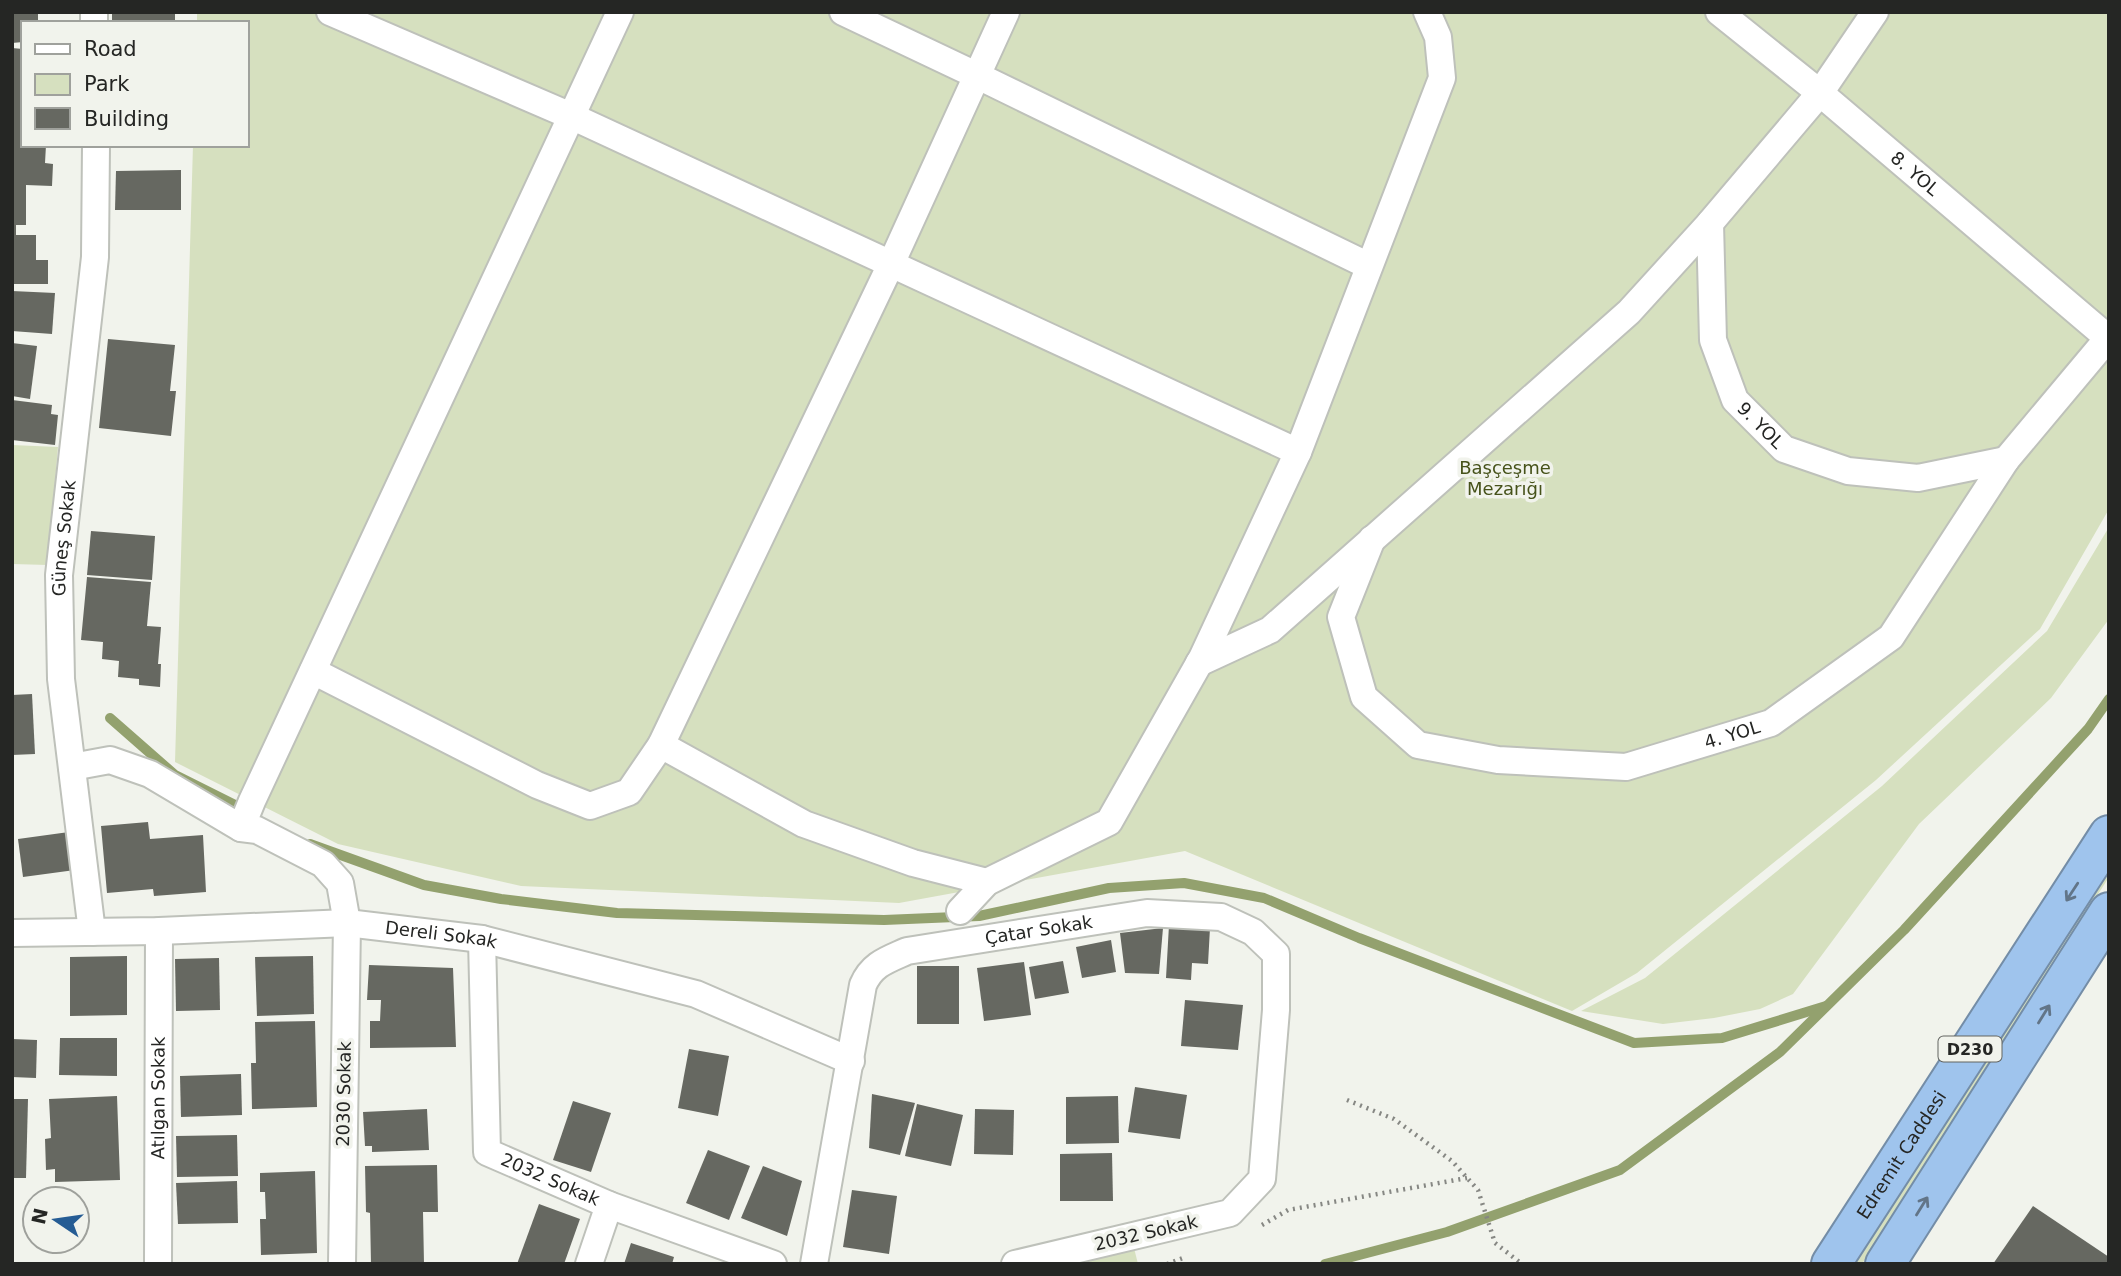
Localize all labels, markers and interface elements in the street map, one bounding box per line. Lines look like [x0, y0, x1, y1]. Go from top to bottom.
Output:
legend [21, 21, 248, 147]
text: Road [84, 37, 137, 61]
text: Park [84, 72, 130, 96]
text: Building [84, 107, 169, 131]
street label: 8. YOL [1887, 147, 1944, 200]
street label: 9. YOL [1733, 398, 1788, 453]
park label: Başçeşme Mezarığı [1459, 457, 1551, 499]
street label: Güneş Sokak [48, 478, 80, 597]
street label: 4. YOL [1702, 716, 1762, 753]
one-way arrow [2064, 882, 2078, 902]
street label: Çatar Sokak [983, 911, 1095, 949]
street label: Dereli Sokak [384, 917, 500, 953]
one-way arrow [2037, 1005, 2051, 1024]
street label: Atılgan Sokak [147, 1036, 169, 1159]
road number: D230 [1938, 1036, 2002, 1062]
street label: 2030 Sokak [332, 1040, 355, 1147]
street label: Edremit Caddesi [1852, 1087, 1950, 1223]
street label: 2032 Sokak [498, 1148, 604, 1210]
north arrow [21, 1185, 91, 1255]
one-way arrow [1915, 1197, 1929, 1216]
text: N [27, 1206, 52, 1226]
street label: 2032 Sokak [1092, 1210, 1200, 1255]

